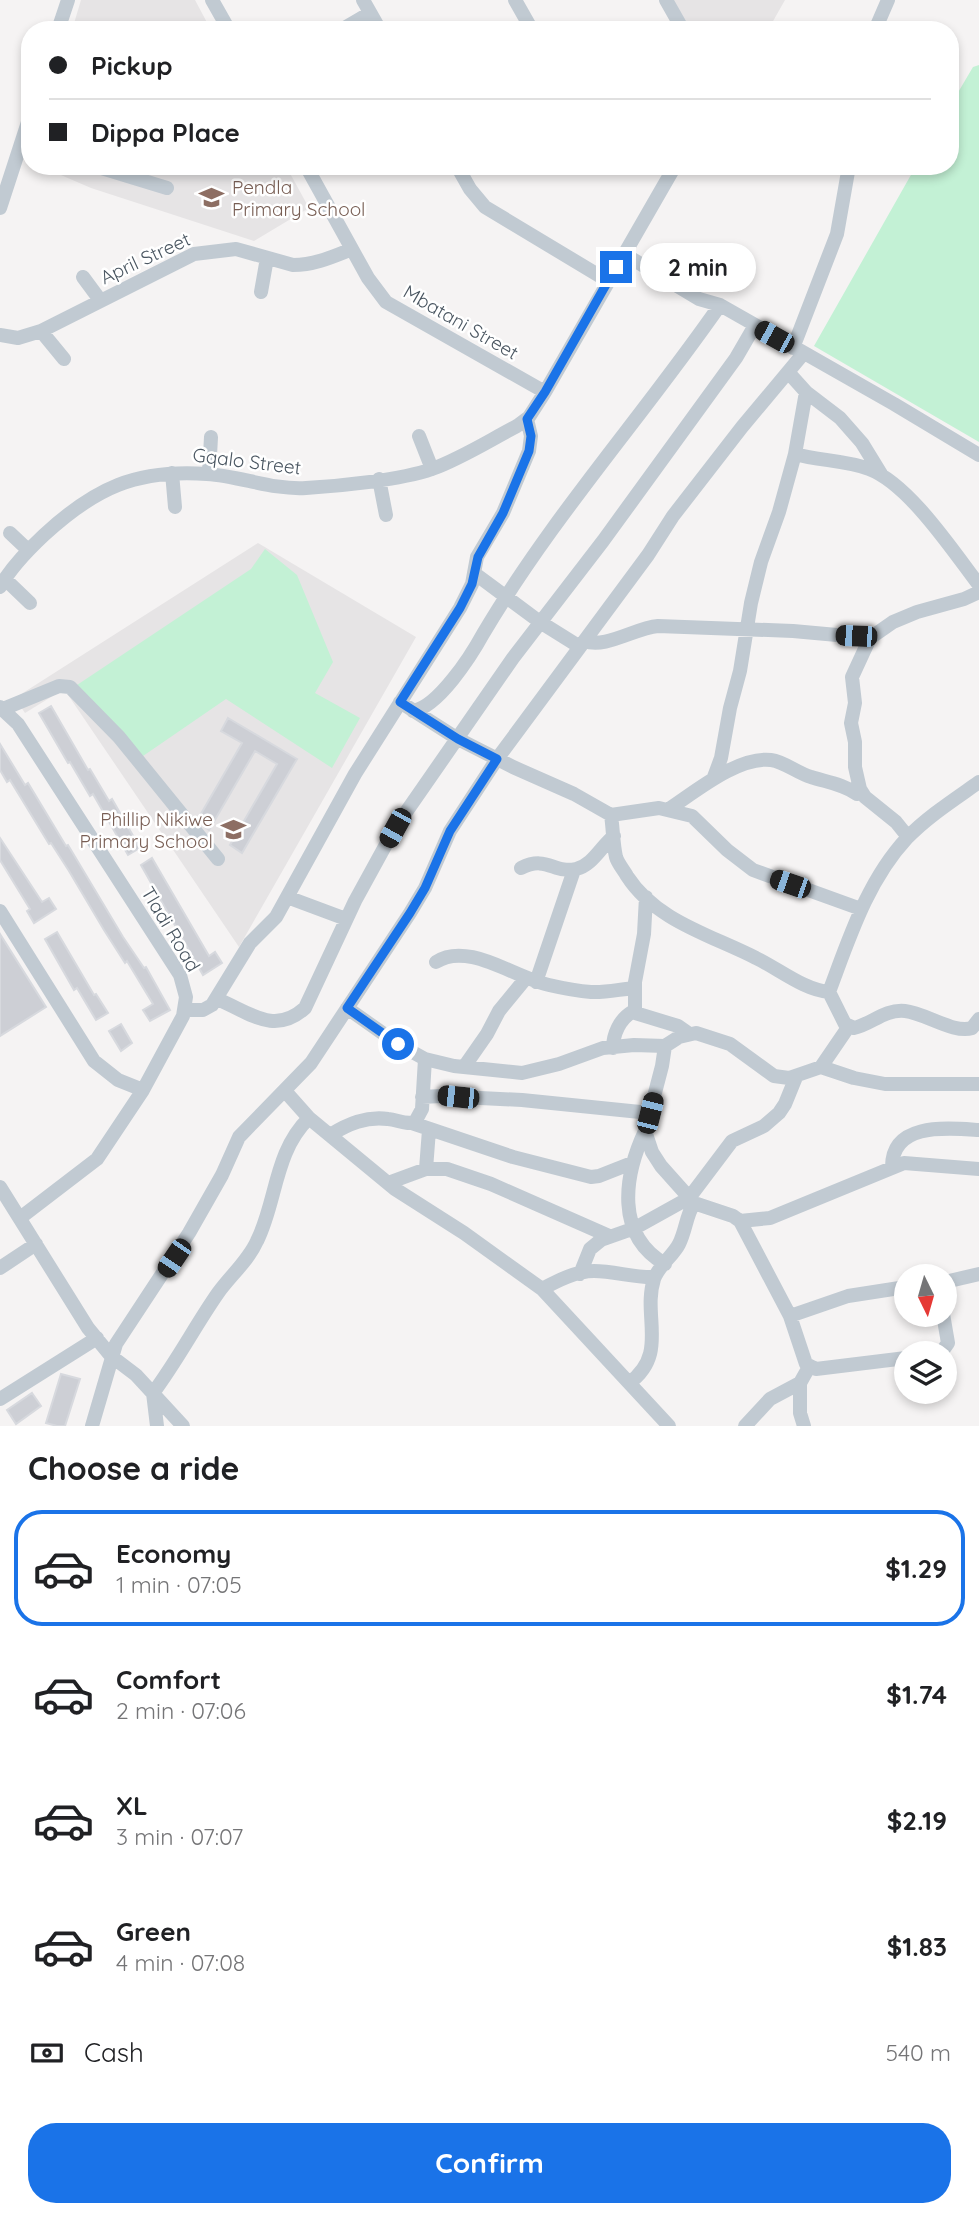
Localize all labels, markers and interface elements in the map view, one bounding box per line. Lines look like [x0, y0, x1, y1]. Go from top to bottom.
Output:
text: Pickup [91, 49, 173, 82]
text: Dippa Place [91, 116, 240, 149]
place label: Pendla Primary School [232, 175, 365, 221]
school or university icon: Pendla Primary School [198, 184, 226, 212]
street label: April Street [96, 227, 194, 289]
callout: 2 min [640, 243, 756, 292]
route end [600, 251, 632, 283]
text: 2 min [668, 253, 728, 282]
street label: Mbatani Street [399, 279, 523, 365]
car [751, 318, 798, 356]
street label: Gqalo Street [191, 442, 303, 480]
car [835, 625, 878, 647]
car [376, 805, 415, 851]
place label: Phillip Nikiwe Primary School [80, 807, 213, 853]
school or university icon: Phillip Nikiwe Primary School [219, 816, 247, 844]
car [767, 867, 814, 901]
street label: Tladi Road [136, 882, 206, 976]
route start [382, 1028, 414, 1060]
car [437, 1084, 480, 1110]
car [635, 1090, 666, 1136]
car [154, 1235, 195, 1281]
north arrow [894, 1264, 957, 1326]
map controls [894, 1264, 957, 1404]
button: layers [894, 1341, 957, 1404]
text: Choose a ride [28, 1448, 240, 1488]
icon: car [32, 1537, 95, 1600]
text: Economy [116, 1537, 231, 1570]
text: $1.29 [885, 1552, 947, 1585]
text: 1 min · 07:05 [116, 1570, 242, 1599]
icon: car [32, 1663, 95, 1726]
text: Comfort [116, 1663, 221, 1696]
text: $1.74 [886, 1678, 947, 1711]
text: 2 min · 07:06 [116, 1696, 246, 1725]
icon: car [32, 1789, 95, 1852]
text: XL [116, 1789, 148, 1822]
text: $2.19 [887, 1804, 947, 1837]
text: 3 min · 07:07 [116, 1822, 243, 1851]
icon: car [32, 1915, 95, 1978]
text: Green [116, 1915, 191, 1948]
text: $1.83 [887, 1930, 947, 1963]
text: 4 min · 07:08 [116, 1948, 245, 1977]
icon: cash [28, 2034, 66, 2072]
text: Cash [84, 2036, 144, 2069]
text: 540 m [885, 2038, 951, 2067]
button: Confirm [28, 2123, 951, 2203]

